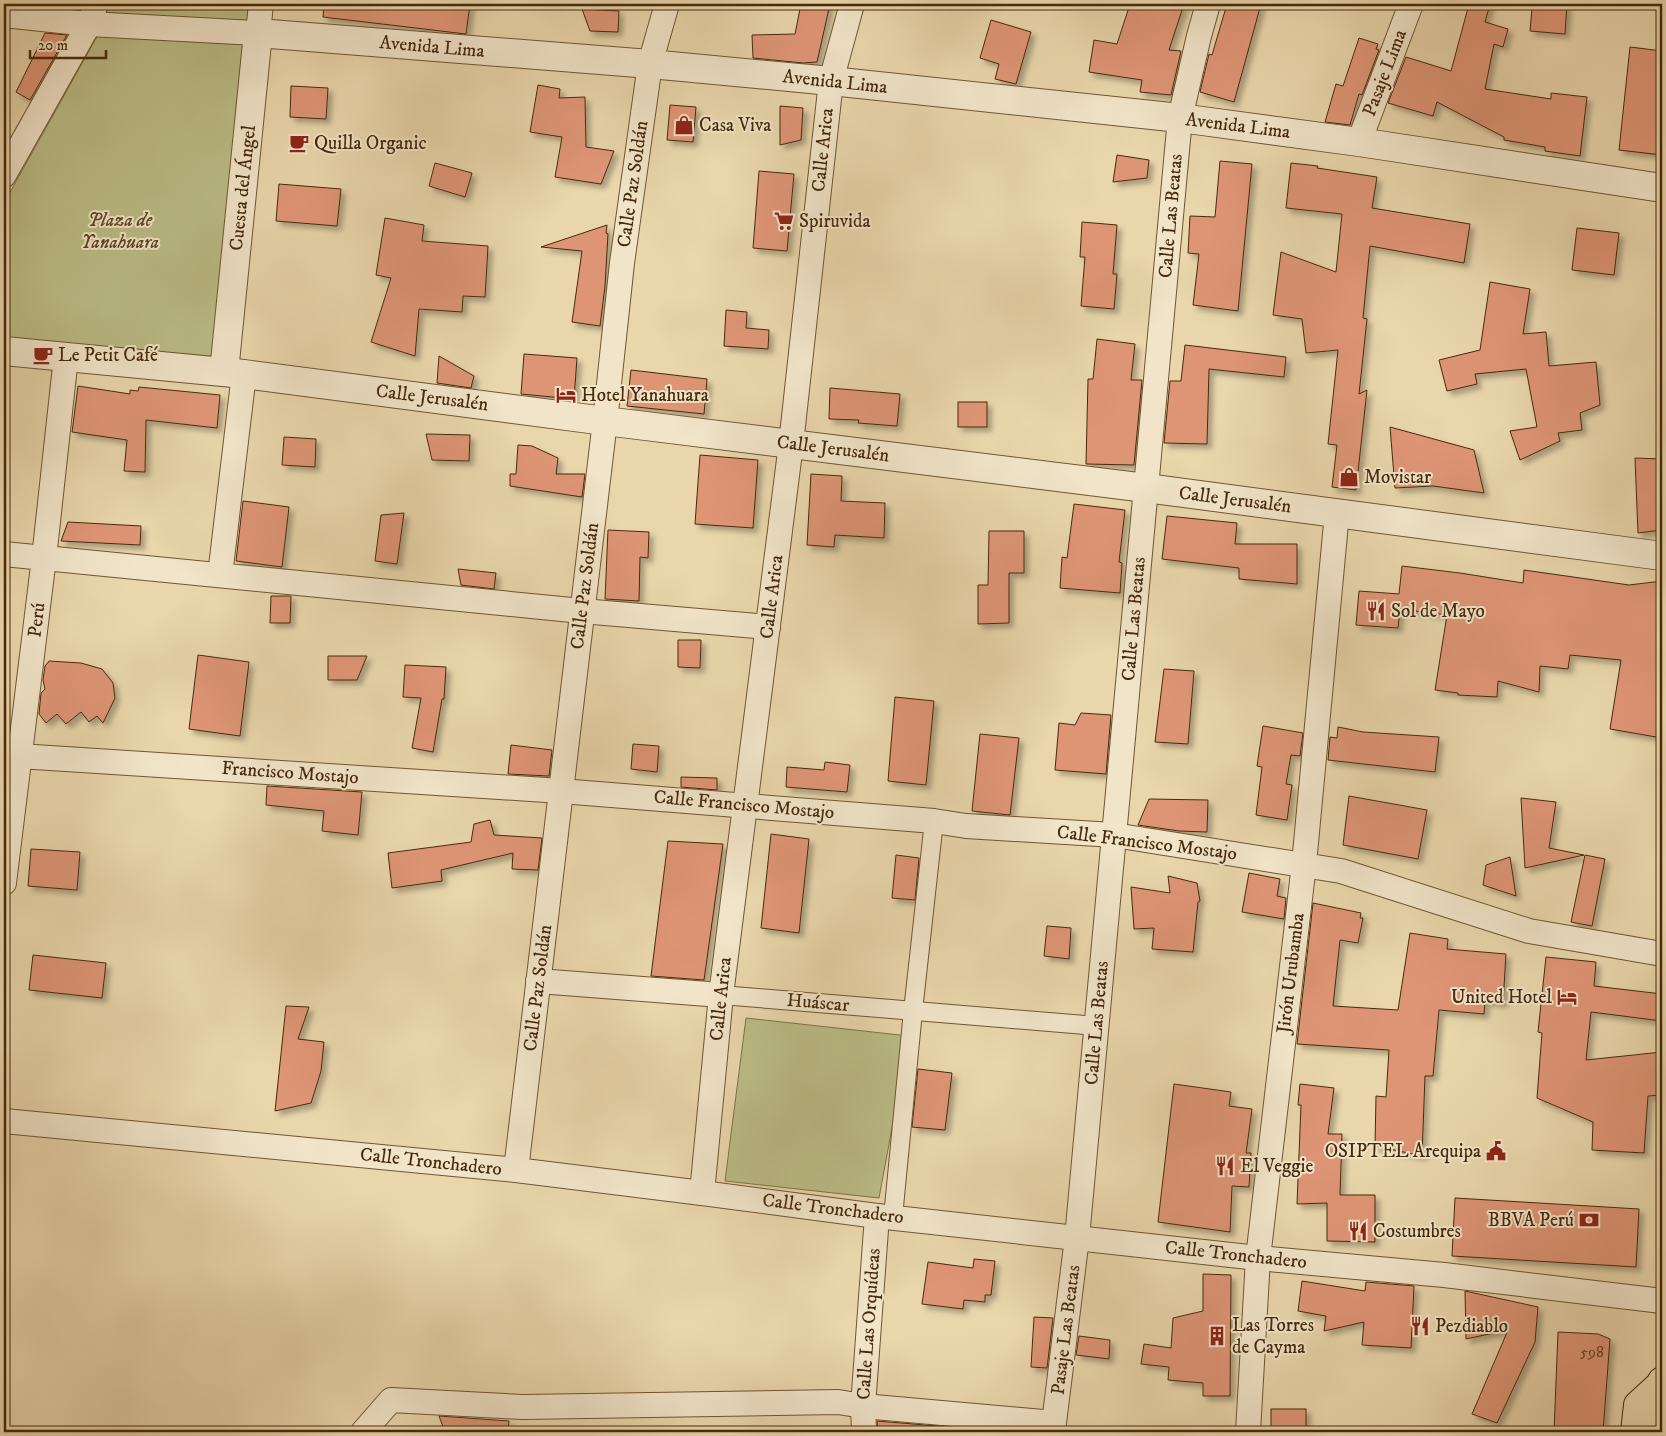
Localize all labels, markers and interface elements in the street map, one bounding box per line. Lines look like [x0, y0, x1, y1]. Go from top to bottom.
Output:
street label: Pasaje Lima [1358, 26, 1412, 120]
scale bar [30, 28, 106, 60]
street label: Avenida Lima [379, 31, 485, 63]
text: 20 m [38, 36, 68, 55]
street label: Avenida Lima [781, 65, 889, 99]
street label: Calle Arica [807, 107, 839, 193]
street label: Avenida Lima [1184, 108, 1292, 144]
shop icon: Casa Viva [673, 114, 695, 136]
place label: Casa Viva [699, 114, 771, 137]
street label: Calle Paz Soldán [613, 119, 653, 249]
street label: Cuesta del Ángel [223, 124, 261, 252]
cafe icon: Quilla Organic [288, 132, 310, 154]
place label: Quilla Organic [314, 132, 427, 155]
street label: Calle Las Beatas [1154, 153, 1188, 279]
park label: Plaza de Yanahuara [81, 209, 159, 254]
supermarket icon: Spiruvida [773, 210, 795, 232]
place label: Spiruvida [799, 210, 870, 233]
cafe icon: Le Petit Café [32, 344, 54, 366]
place label: Le Petit Café [58, 344, 158, 367]
street label: Calle Jerusalén [374, 380, 490, 416]
hotel icon: Hotel Yanahuara [555, 384, 577, 406]
place label: Hotel Yanahuara [581, 384, 709, 407]
street label: Calle Jerusalén [775, 431, 891, 467]
shop icon: Movistar [1338, 466, 1360, 488]
place label: Movistar [1364, 466, 1431, 489]
street label: Calle Jerusalén [1177, 482, 1293, 518]
street label: Calle Paz Soldán [566, 521, 604, 651]
street label: Calle Arica [755, 554, 789, 640]
street label: Calle Las Beatas [1117, 556, 1151, 682]
restaurant icon: Sol de Mayo [1365, 600, 1387, 622]
place label: Sol de Mayo [1391, 600, 1485, 623]
street label: Perú [23, 601, 51, 639]
street label: Francisco Mostajo [221, 757, 359, 789]
street label: Calle Francisco Mostajo [653, 786, 835, 824]
street label: Calle Francisco Mostajo [1056, 821, 1238, 865]
street label: Jirón Urubamba [1272, 912, 1310, 1036]
street label: Calle Paz Soldán [519, 923, 557, 1053]
street label: Calle Arica [705, 956, 737, 1042]
street label: Calle Las Beatas [1080, 960, 1114, 1086]
place label: United Hotel [1451, 986, 1552, 1009]
hotel icon: United Hotel [1556, 986, 1578, 1008]
street label: Huáscar [786, 989, 850, 1017]
place label: OSIPTEL Arequipa [1325, 1140, 1481, 1164]
public building icon: OSIPTEL Arequipa [1485, 1140, 1507, 1162]
street label: Calle Tronchadero [359, 1143, 503, 1181]
restaurant icon: El Veggie [1214, 1155, 1236, 1177]
place label: El Veggie [1240, 1155, 1314, 1178]
street label: Calle Tronchadero [761, 1189, 905, 1229]
place label: BBVA Perú [1488, 1209, 1574, 1232]
bank icon: BBVA Perú [1578, 1209, 1600, 1231]
restaurant icon: Costumbres [1347, 1220, 1369, 1242]
place label: Costumbres [1373, 1220, 1461, 1243]
street label: Calle Tronchadero [1164, 1236, 1308, 1274]
street label: Calle Las Orquídeas [852, 1247, 887, 1401]
street label: Pasaje Las Beatas [1047, 1264, 1085, 1396]
place label: Las Torres de Cayma [1232, 1314, 1314, 1359]
restaurant icon: Pezdiablo [1409, 1315, 1431, 1337]
place label: Pezdiablo [1435, 1315, 1508, 1338]
building icon: Las Torres de Cayma [1206, 1325, 1228, 1347]
house number: 598 [1580, 1342, 1604, 1362]

